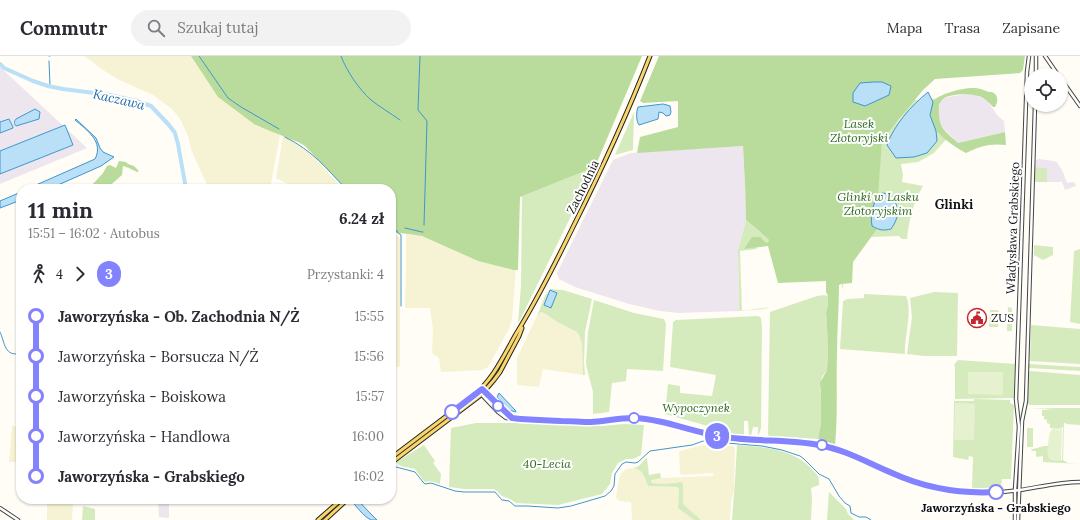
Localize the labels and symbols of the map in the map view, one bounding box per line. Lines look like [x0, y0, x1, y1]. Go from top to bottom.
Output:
water label: Kaczawa [91, 85, 147, 114]
park label: Lasek Złotoryjski [830, 116, 888, 145]
street label: Zachodnia [563, 157, 602, 216]
street label: Władysława Grabskiego [1003, 162, 1022, 294]
park label: Glinki w Lasku Złotoryjskim [837, 189, 920, 218]
district label: Glinki [935, 196, 973, 213]
public building icon: ZUS [966, 307, 988, 329]
place label: ZUS [991, 310, 1014, 325]
unlabelled marker [492, 400, 504, 412]
park label: Wypoczynek [662, 400, 730, 415]
unlabelled marker [444, 404, 460, 420]
unlabelled marker [628, 412, 640, 424]
line badge: 3 [704, 423, 730, 449]
unlabelled marker [816, 439, 828, 451]
park label: 40-Lecia [523, 456, 571, 471]
marker: Jaworzyńska - Grabskiego [988, 484, 1004, 500]
place label: Jaworzyńska - Grabskiego [921, 500, 1071, 515]

